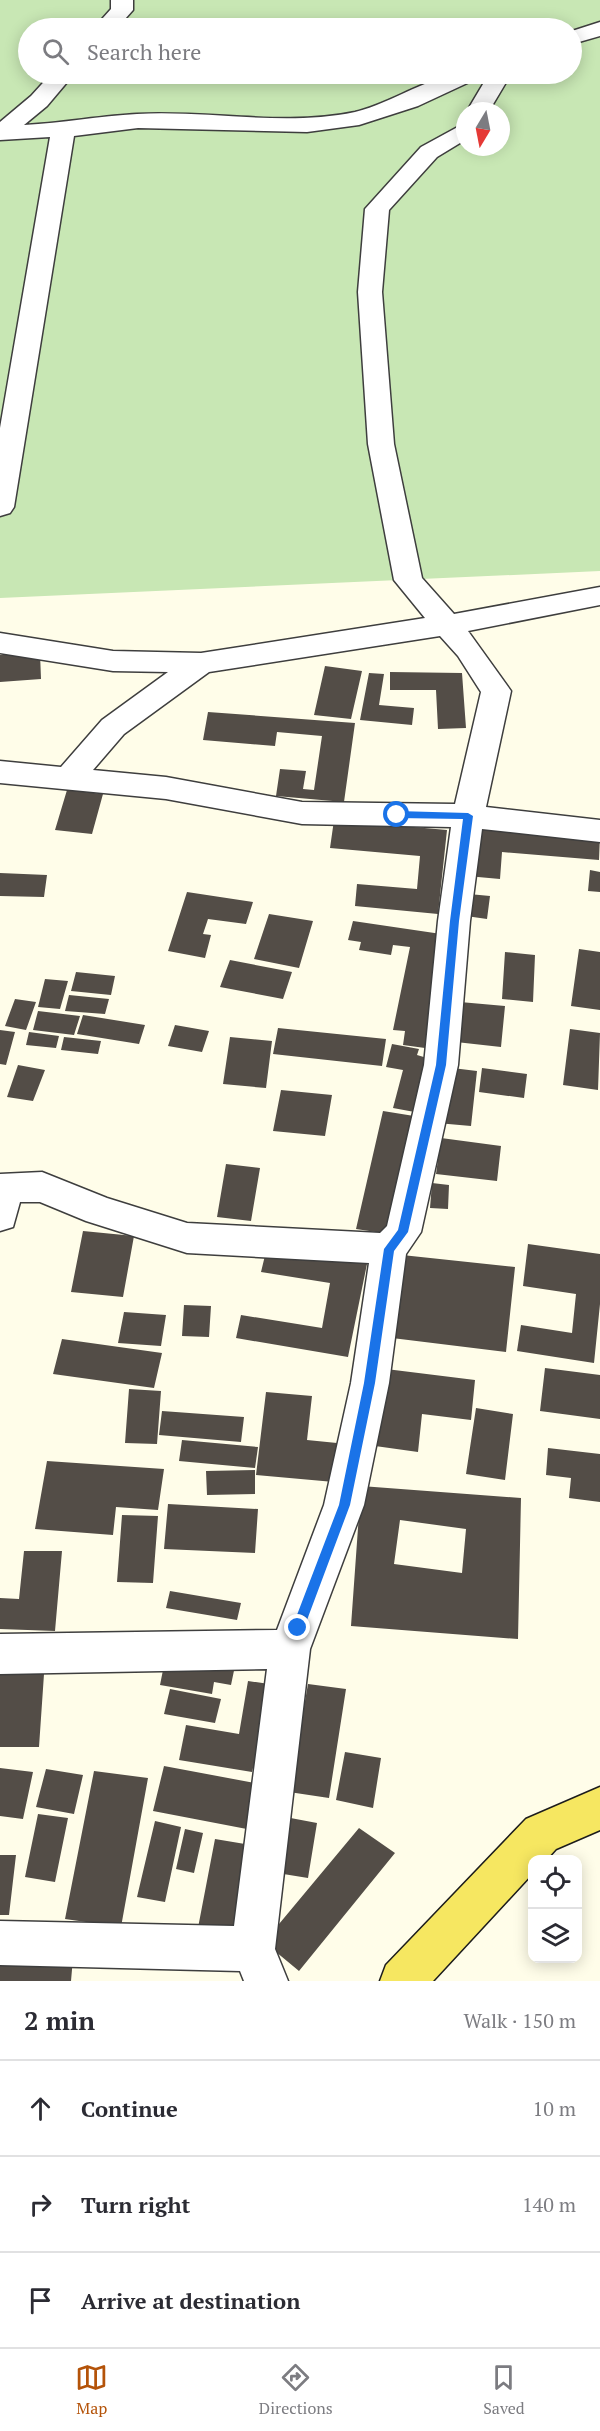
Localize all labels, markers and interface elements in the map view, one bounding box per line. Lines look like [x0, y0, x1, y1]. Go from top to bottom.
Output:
search box [18, 18, 582, 84]
icon: search [39, 35, 72, 68]
text: Search here [87, 37, 201, 66]
north arrow [456, 102, 510, 156]
route start [383, 801, 409, 827]
route end [284, 1614, 310, 1640]
map controls [528, 1855, 582, 1963]
button: locate [528, 1855, 582, 1909]
button: layers [528, 1909, 582, 1963]
text: 2 min [24, 2003, 95, 2037]
text: Walk · 150 m [464, 2007, 576, 2034]
icon: ahead [24, 2092, 57, 2125]
text: Continue [81, 2094, 178, 2123]
text: 10 m [533, 2095, 576, 2122]
icon: right [24, 2188, 57, 2221]
text: Turn right [81, 2190, 190, 2219]
text: 140 m [522, 2191, 576, 2218]
icon: arrive [24, 2284, 57, 2317]
text: Arrive at destination [81, 2286, 300, 2315]
tab: Map [75, 2361, 108, 2419]
tab: Directions [259, 2361, 333, 2419]
tab: Saved [483, 2361, 525, 2419]

